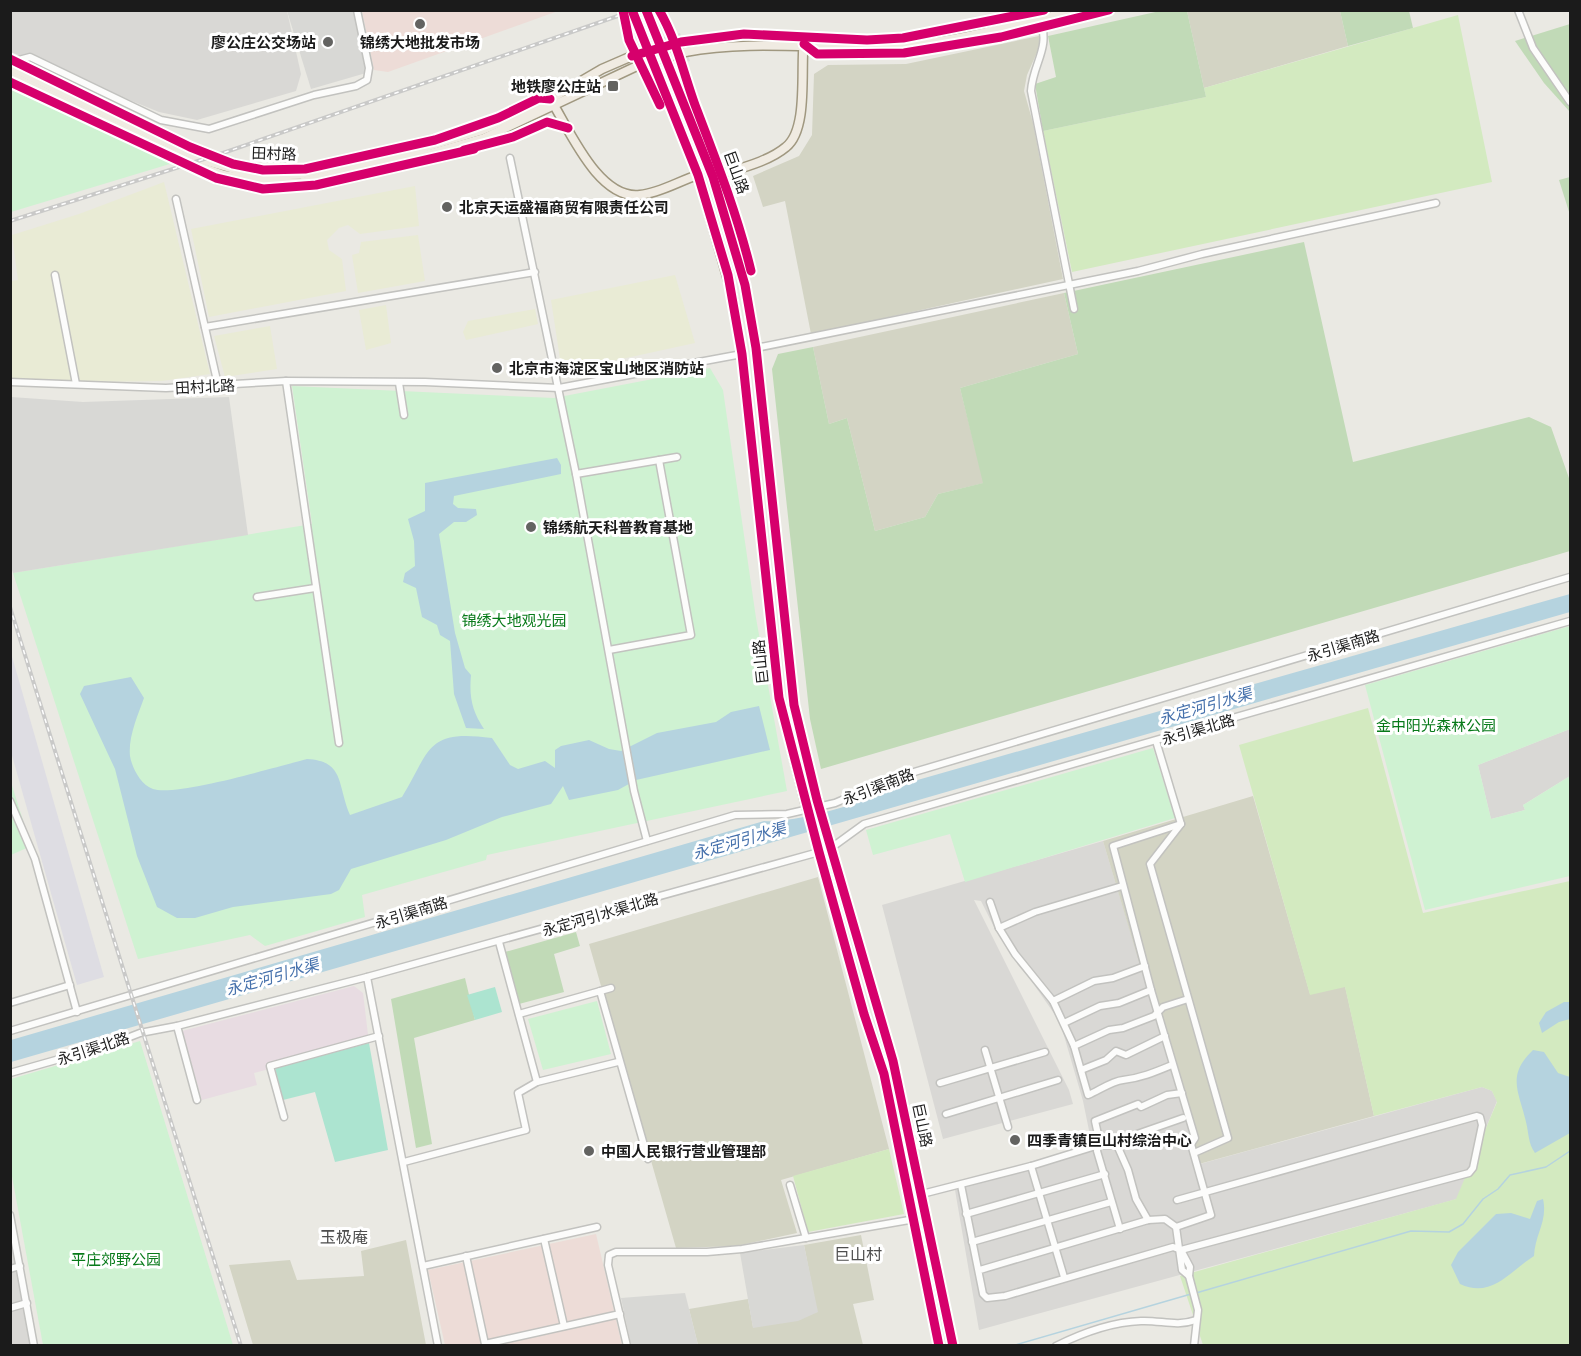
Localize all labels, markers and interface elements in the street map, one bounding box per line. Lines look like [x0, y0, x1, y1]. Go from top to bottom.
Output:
marker: 锦绣大地批发市场 [413, 17, 427, 31]
place label: 廖公庄公交场站 [211, 33, 316, 51]
place label: 锦绣大地批发市场 [360, 33, 480, 51]
marker: 廖公庄公交场站 [321, 35, 335, 49]
place label: 地铁廖公庄站 [511, 77, 601, 95]
marker: 地铁廖公庄站 [606, 79, 620, 93]
street label: 田村路 [251, 143, 297, 163]
street label: 巨山路 [721, 148, 753, 196]
place label: 北京天运盛福商贸有限责任公司 [459, 198, 669, 216]
marker: 北京天运盛福商贸有限责任公司 [440, 200, 454, 214]
place label: 北京市海淀区宝山地区消防站 [509, 359, 704, 377]
marker: 北京市海淀区宝山地区消防站 [490, 361, 504, 375]
street label: 田村北路 [175, 375, 235, 397]
place label: 锦绣航天科普教育基地 [543, 518, 693, 536]
marker: 锦绣航天科普教育基地 [524, 520, 538, 534]
park label: 锦绣大地观光园 [461, 611, 567, 629]
street label: 永引渠南路 [1304, 625, 1382, 665]
street label: 巨山路 [749, 639, 771, 685]
water label: 永定河引水渠 [1156, 682, 1256, 727]
street label: 永引渠北路 [1159, 710, 1237, 748]
park label: 金中阳光森林公园 [1376, 716, 1496, 734]
street label: 永引渠南路 [840, 764, 916, 808]
water label: 永定河引水渠 [690, 817, 790, 862]
street label: 永定河引水渠北路 [540, 889, 660, 939]
street label: 永引渠南路 [372, 892, 450, 932]
water label: 永定河引水渠 [223, 953, 323, 998]
street label: 永引渠北路 [55, 1028, 131, 1068]
street label: 巨山路 [910, 1101, 936, 1149]
place label: 四季青镇巨山村综治中心 [1027, 1131, 1192, 1149]
marker: 四季青镇巨山村综治中心 [1008, 1133, 1022, 1147]
place label: 中国人民银行营业管理部 [601, 1142, 766, 1160]
marker: 中国人民银行营业管理部 [582, 1144, 596, 1158]
district label: 玉极庵 [320, 1227, 368, 1246]
district label: 巨山村 [834, 1244, 882, 1263]
park label: 平庄郊野公园 [71, 1250, 161, 1268]

